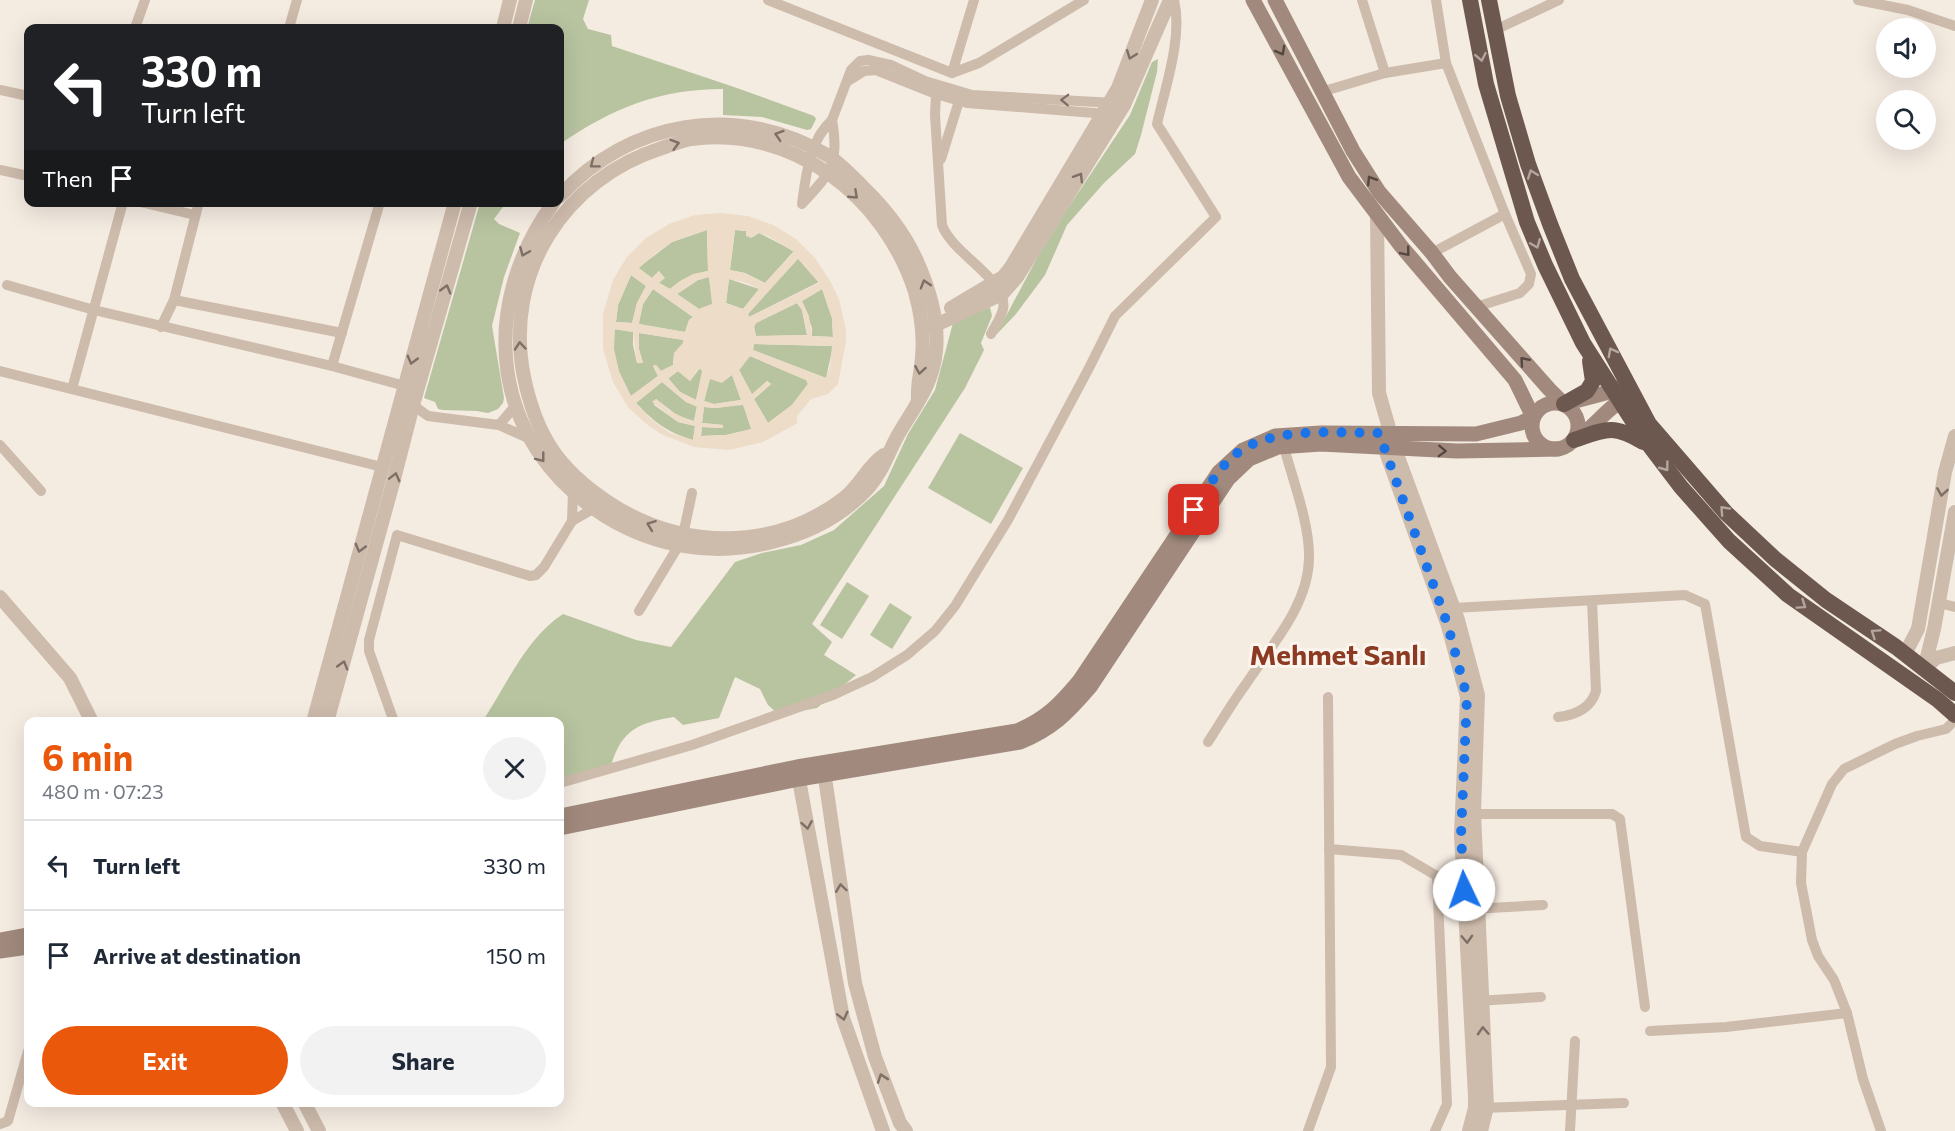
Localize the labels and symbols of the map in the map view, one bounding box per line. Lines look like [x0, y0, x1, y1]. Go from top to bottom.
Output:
one-way arrow [1274, 45, 1285, 56]
one-way arrow [1126, 48, 1138, 59]
one-way arrow [1474, 52, 1487, 62]
one-way arrow [1061, 94, 1070, 107]
one-way arrow [774, 130, 785, 142]
one-way arrow [669, 139, 680, 151]
one-way arrow [590, 157, 601, 168]
one-way arrow [1526, 170, 1539, 180]
one-way arrow [1071, 173, 1083, 183]
one-way arrow [1367, 176, 1378, 187]
one-way arrow [847, 188, 857, 199]
one-way arrow [1529, 238, 1541, 249]
one-way arrow [1399, 245, 1410, 256]
one-way arrow [519, 246, 531, 257]
one-way arrow [920, 279, 932, 290]
one-way arrow [439, 284, 451, 295]
one-way arrow [514, 341, 527, 350]
one-way arrow [1608, 348, 1619, 358]
one-way arrow [407, 354, 419, 365]
one-way arrow [1520, 357, 1531, 368]
one-way arrow [914, 364, 927, 374]
one-way arrow [1438, 444, 1447, 457]
one-way arrow [534, 452, 545, 463]
one-way arrow [1658, 460, 1669, 471]
one-way arrow [387, 472, 400, 482]
pin [1168, 484, 1219, 535]
one-way arrow [1936, 488, 1948, 497]
one-way arrow [1720, 506, 1731, 517]
one-way arrow [647, 520, 658, 532]
one-way arrow [355, 542, 367, 553]
one-way arrow [1796, 598, 1807, 609]
one-way arrow [1870, 629, 1881, 640]
district label: Mehmet Sanlı [1249, 637, 1427, 671]
one-way arrow [336, 660, 348, 671]
one-way arrow [801, 820, 813, 830]
position arrow [1432, 858, 1496, 922]
one-way arrow [836, 883, 848, 893]
one-way arrow [1460, 934, 1473, 943]
one-way arrow [836, 1011, 849, 1021]
one-way arrow [1476, 1027, 1489, 1036]
one-way arrow [877, 1073, 890, 1084]

